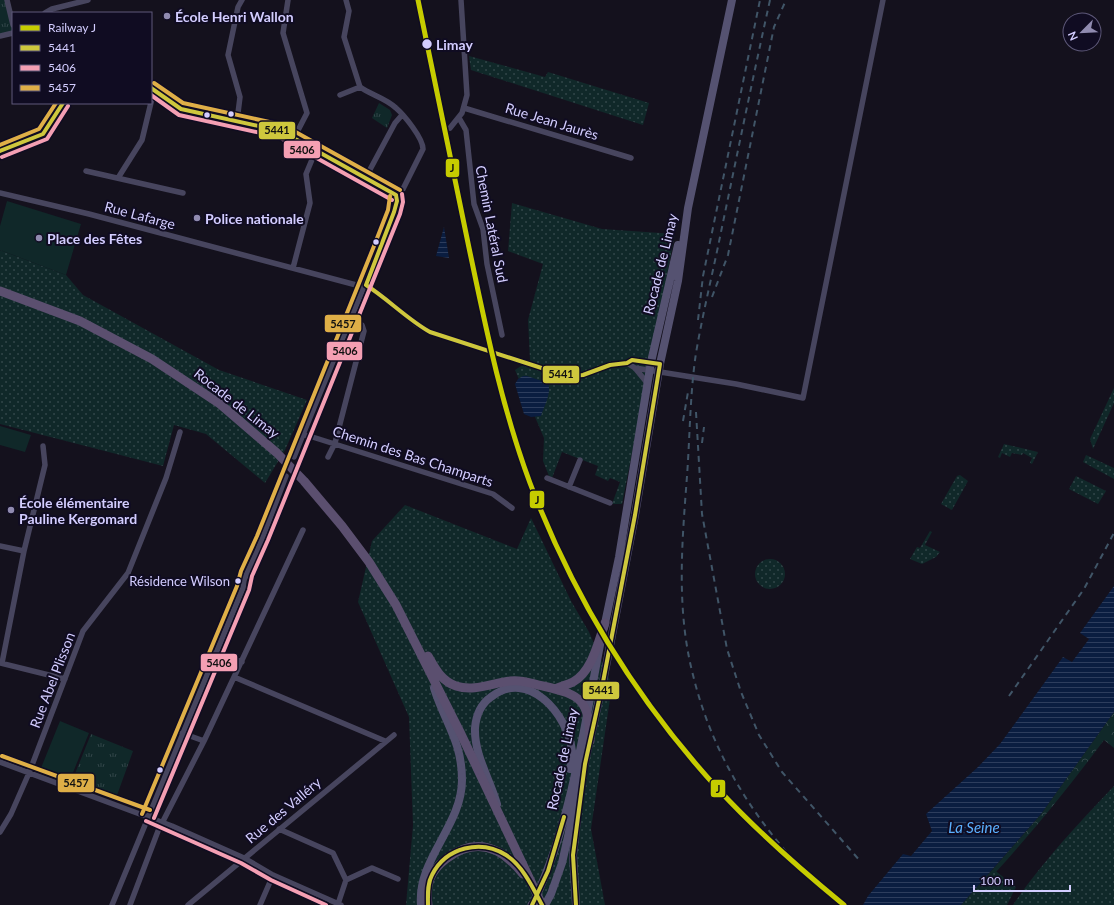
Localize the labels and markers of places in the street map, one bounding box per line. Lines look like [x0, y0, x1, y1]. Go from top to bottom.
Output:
place label: École Henri Wallon [175, 8, 294, 25]
marker: École Henri Wallon [162, 11, 172, 21]
place label: Limay [436, 36, 473, 53]
marker: Limay [420, 37, 434, 51]
unlabelled marker [226, 109, 236, 119]
unlabelled marker [202, 110, 212, 120]
place label: Police nationale [205, 210, 304, 227]
marker: Police nationale [192, 213, 202, 223]
place label: Place des Fêtes [47, 230, 142, 247]
marker: Place des Fêtes [34, 233, 44, 243]
unlabelled marker [371, 237, 381, 247]
place label: École élémentaire Pauline Kergomard [19, 494, 137, 527]
marker: École élémentaire Pauline Kergomard [6, 505, 16, 515]
place label: Résidence Wilson [129, 573, 230, 589]
marker: Résidence Wilson [233, 576, 243, 586]
unlabelled marker [155, 765, 165, 775]

